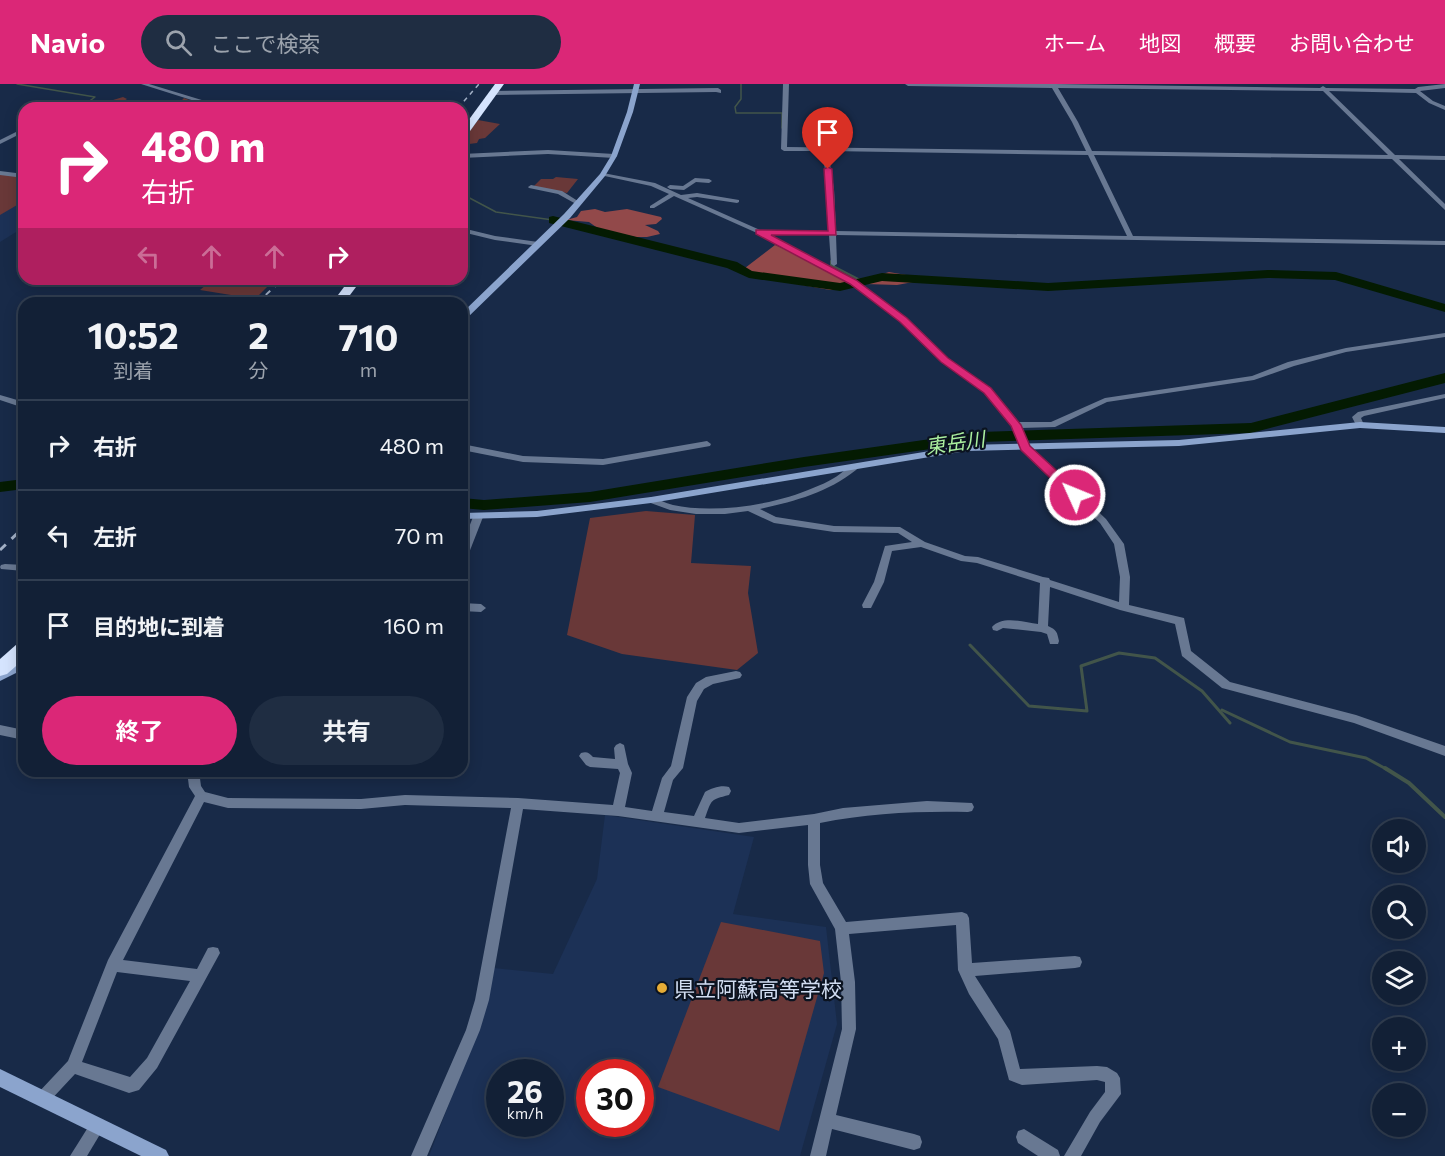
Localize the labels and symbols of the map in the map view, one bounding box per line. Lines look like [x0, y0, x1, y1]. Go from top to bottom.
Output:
pin [802, 107, 853, 169]
water label: 東岳川 [924, 426, 988, 458]
position arrow [1043, 463, 1107, 527]
place label: 県立阿蘇高等学校 [674, 976, 842, 1001]
marker: 県立阿蘇高等学校 [655, 981, 669, 995]
speed limit sign: 30 [576, 1059, 654, 1137]

